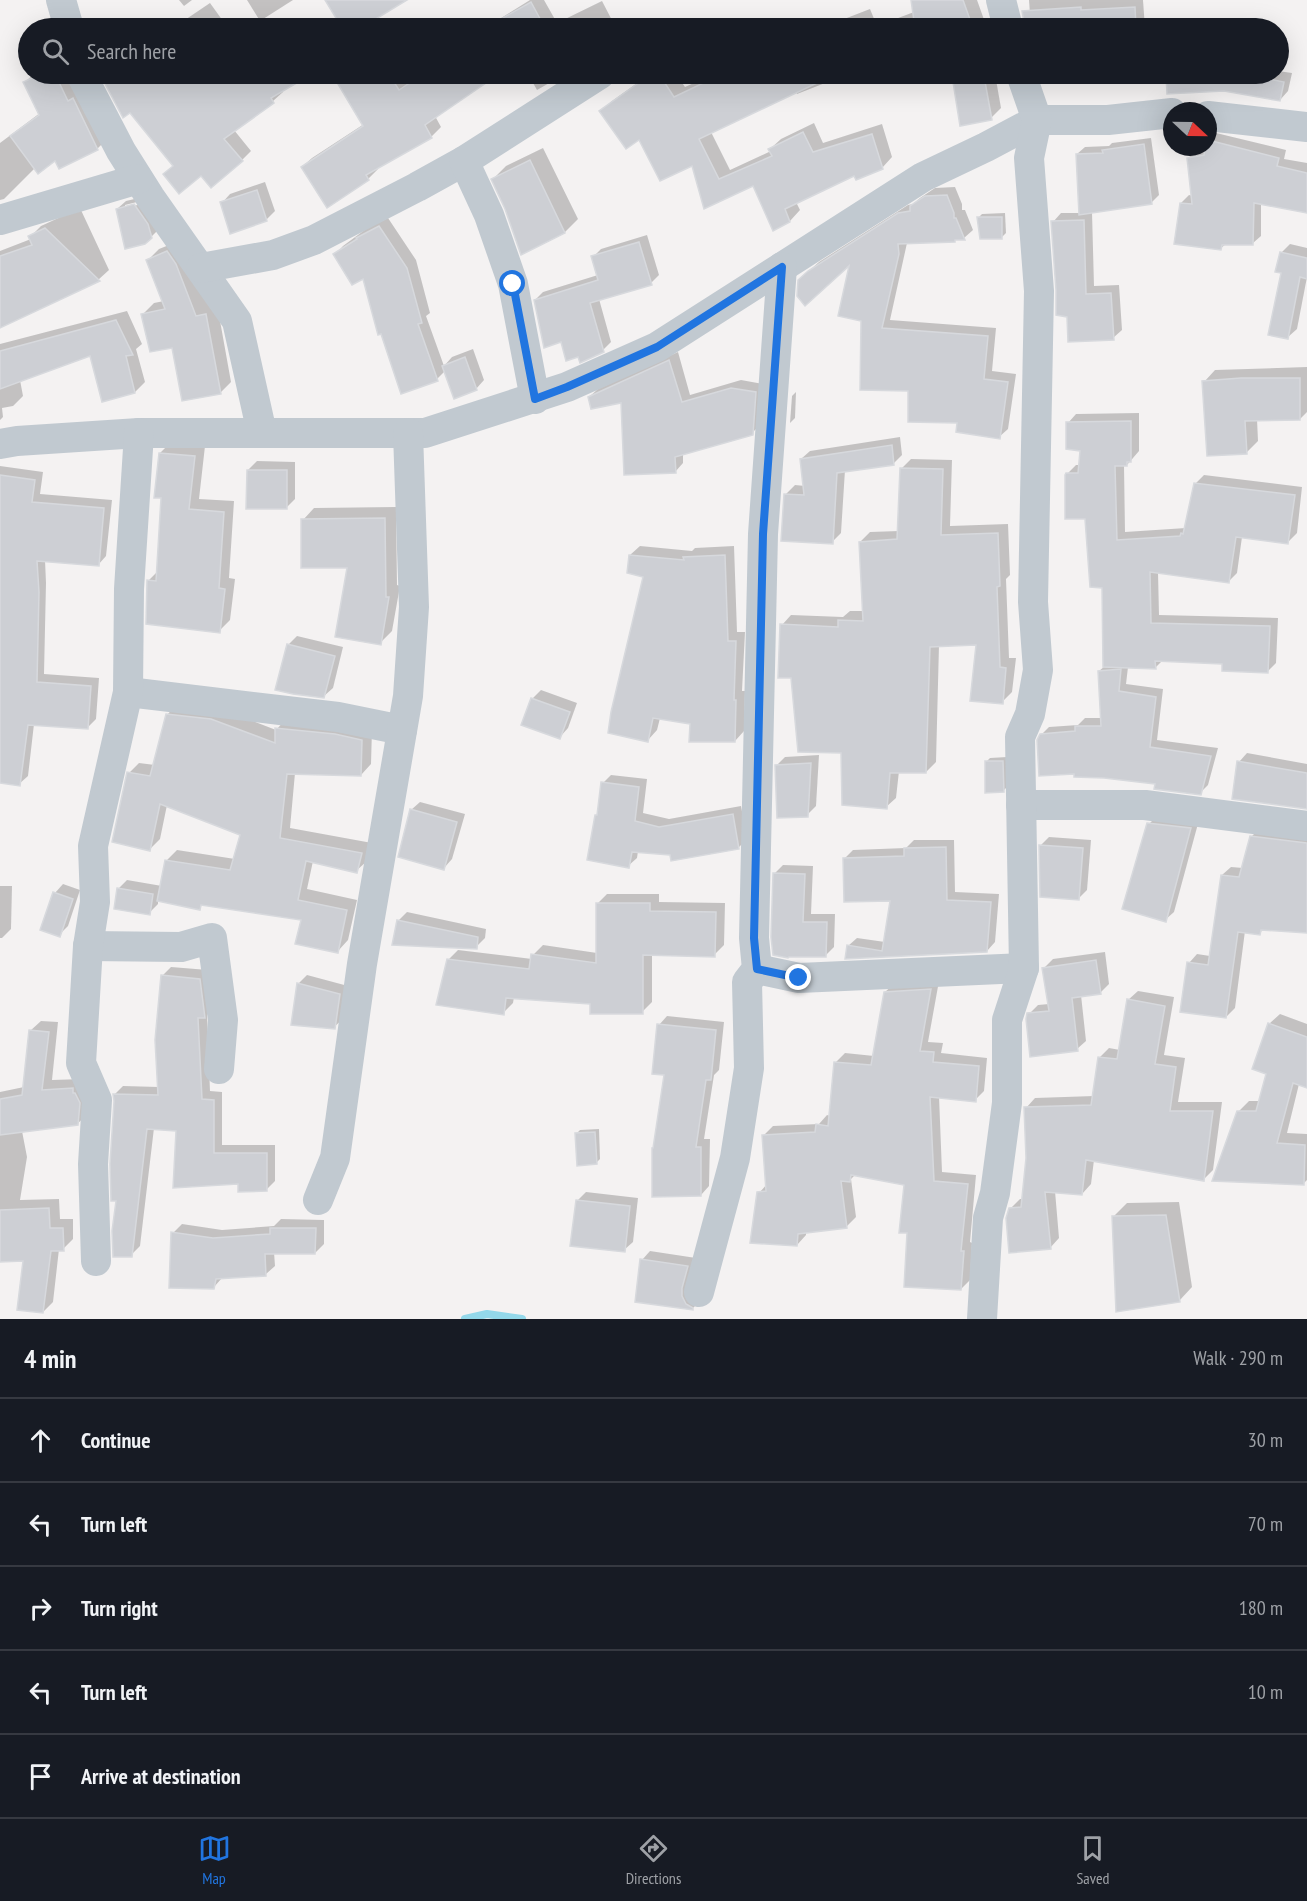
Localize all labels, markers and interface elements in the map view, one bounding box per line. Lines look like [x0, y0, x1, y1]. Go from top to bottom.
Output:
search box [18, 18, 1289, 84]
icon: search [39, 35, 72, 68]
text: Search here [87, 37, 176, 65]
north arrow [1163, 102, 1217, 156]
route start [499, 270, 525, 296]
route end [785, 964, 811, 990]
text: 4 min [24, 1342, 77, 1375]
text: Walk · 290 m [1193, 1345, 1283, 1371]
icon: ahead [24, 1424, 57, 1457]
text: Continue [81, 1426, 151, 1454]
text: 30 m [1248, 1427, 1283, 1453]
icon: left [24, 1508, 57, 1541]
text: Turn left [81, 1510, 147, 1538]
text: 70 m [1248, 1511, 1283, 1537]
icon: right [24, 1592, 57, 1625]
text: Turn right [81, 1594, 158, 1622]
text: 180 m [1239, 1595, 1283, 1621]
icon: left [24, 1676, 57, 1709]
text: Turn left [81, 1678, 147, 1706]
text: 10 m [1248, 1679, 1283, 1705]
icon: arrive [24, 1760, 57, 1793]
text: Arrive at destination [81, 1762, 241, 1790]
tab: Map [198, 1832, 231, 1888]
tab: Directions [626, 1832, 681, 1888]
tab: Saved [1076, 1832, 1109, 1888]

